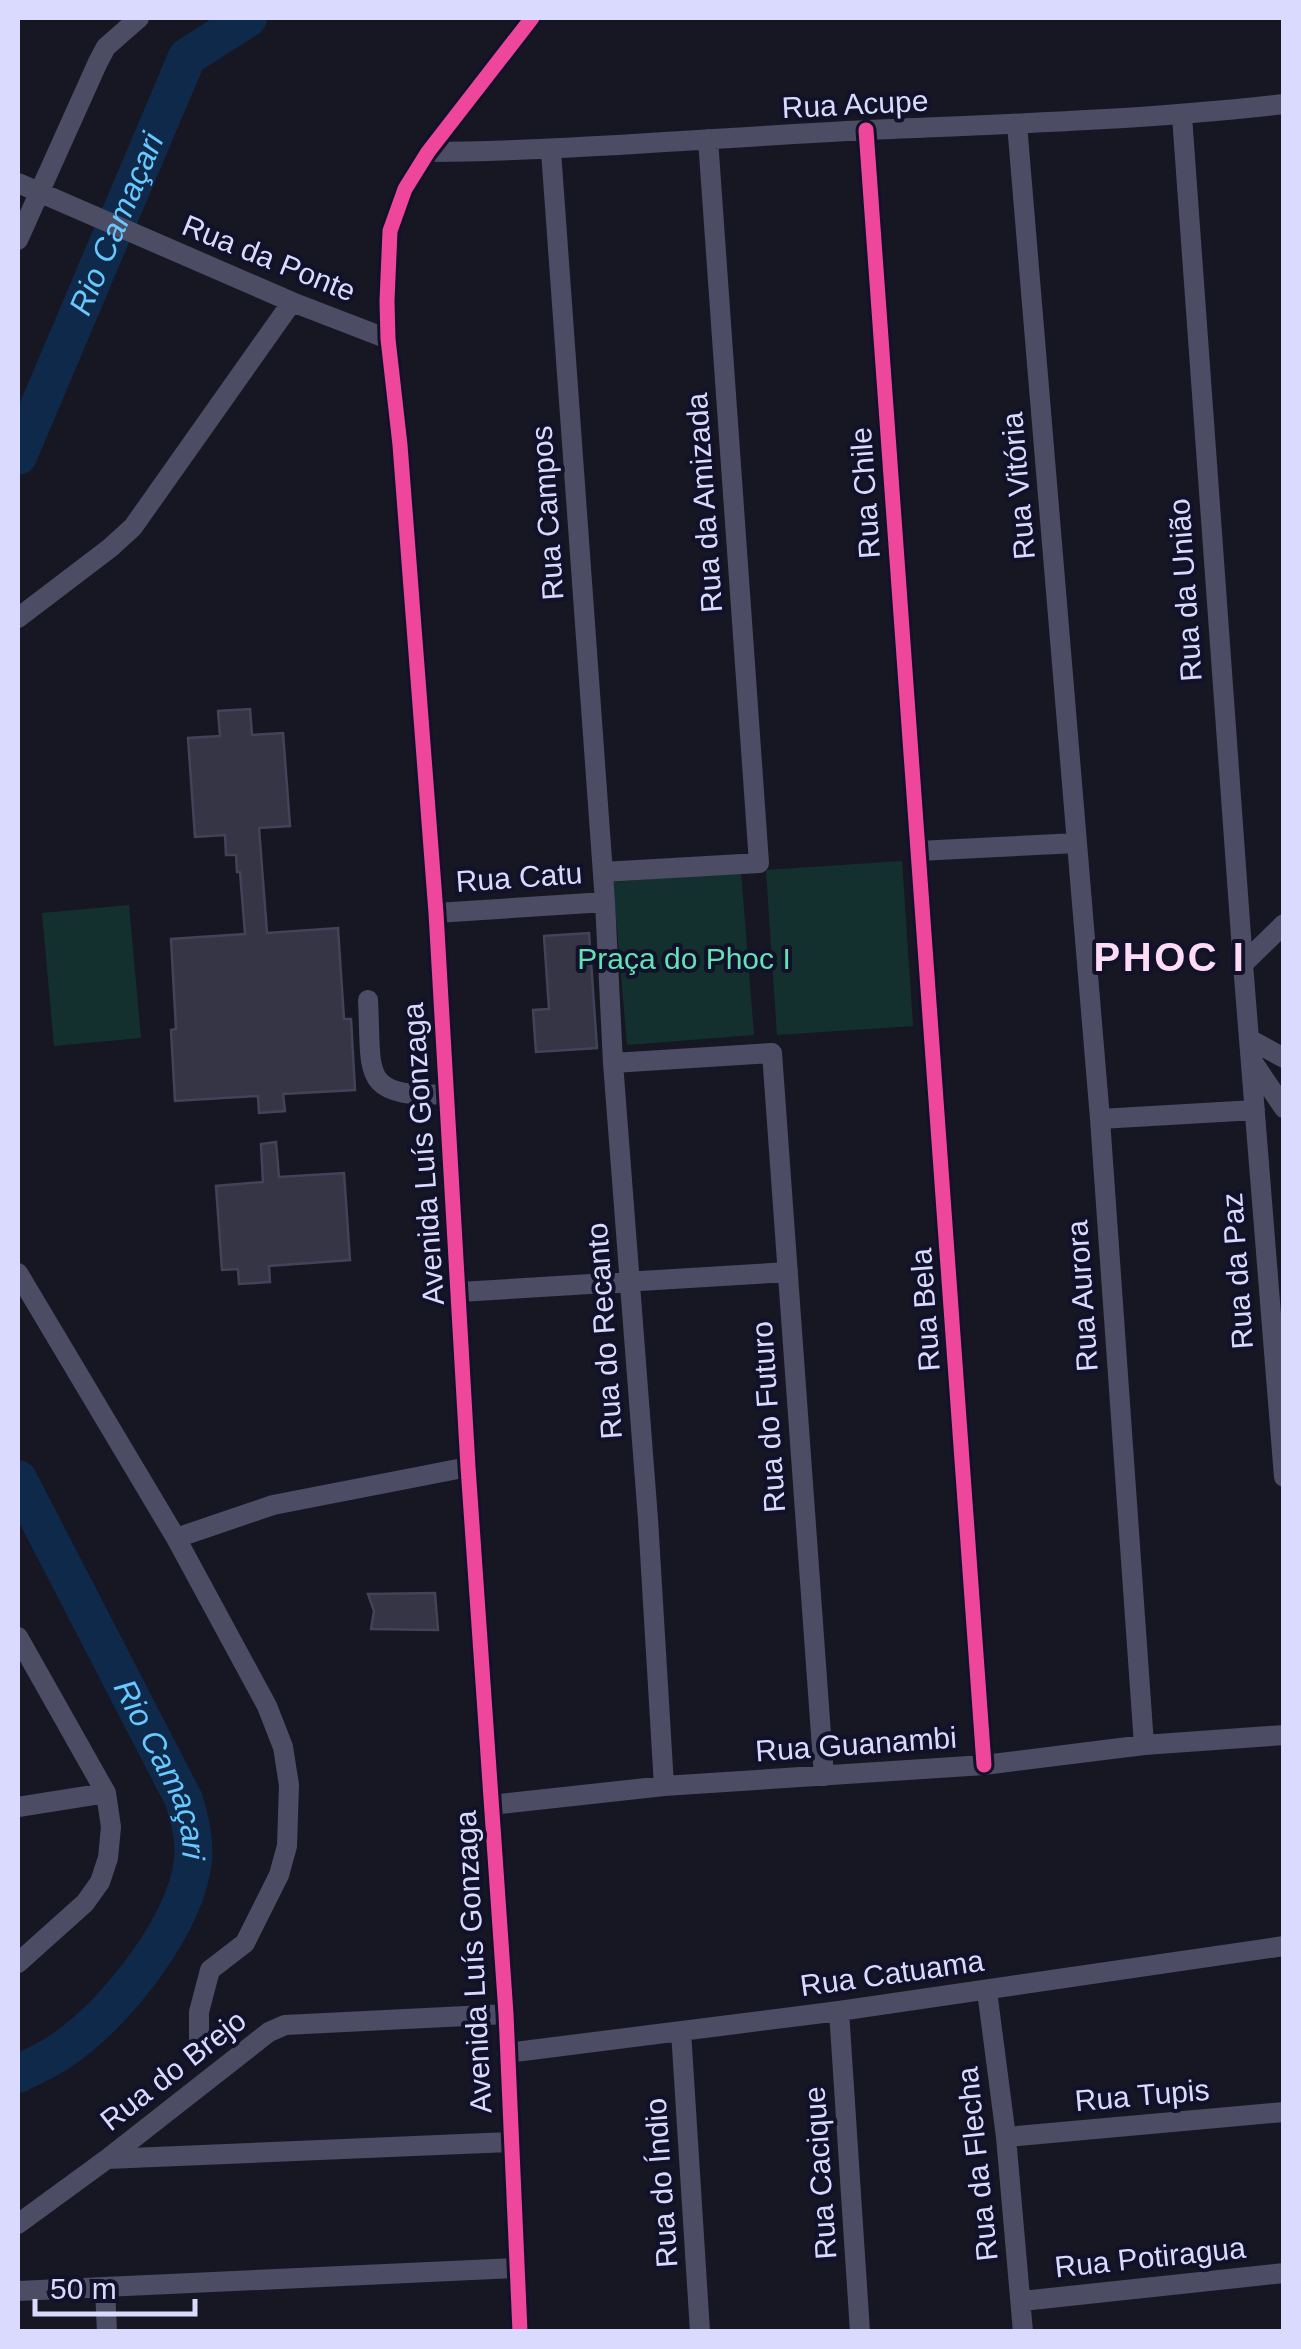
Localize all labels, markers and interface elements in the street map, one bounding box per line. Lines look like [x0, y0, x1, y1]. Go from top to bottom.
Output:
street label: Rua Acupe [781, 84, 929, 124]
water label: Rio Camaçari [62, 127, 171, 320]
street label: Rua da Ponte [178, 208, 360, 308]
street label: Rua da Amizada [680, 392, 728, 614]
street label: Rua Vitória [995, 411, 1041, 561]
street label: Rua Campos [524, 425, 570, 601]
street label: Rua Chile [844, 426, 886, 560]
street label: Rua da União [1162, 497, 1208, 683]
street label: Rua Catu [455, 856, 583, 898]
district label: PHOC I [1094, 935, 1246, 979]
park label: Praça do Phoc I [577, 942, 791, 975]
street label: Avenida Luís Gonzaga [396, 1001, 450, 1306]
street label: Rua da Paz [1215, 1192, 1259, 1350]
street label: Rua Aurora [1060, 1219, 1104, 1373]
street label: Rua do Recanto [580, 1222, 628, 1440]
street label: Rua Bela [904, 1247, 946, 1373]
street label: Rua do Futuro [745, 1320, 791, 1514]
water label: Rio Camaçari [107, 1673, 212, 1861]
street label: Rua Guanambi [754, 1721, 958, 1767]
street label: Avenida Luís Gonzaga [449, 1810, 497, 2114]
street label: Rua Catuama [798, 1944, 986, 2002]
street label: Rua do Brejo [94, 2003, 252, 2137]
street label: Rua da Flecha [950, 2065, 1004, 2263]
street label: Rua Tupis [1073, 2073, 1211, 2117]
street label: Rua Cacique [797, 2085, 843, 2261]
street label: Rua do Índio [639, 2097, 683, 2269]
street label: Rua Potiragua [1053, 2231, 1247, 2283]
scale bar [35, 2254, 195, 2316]
text: 50 m [50, 2272, 117, 2305]

